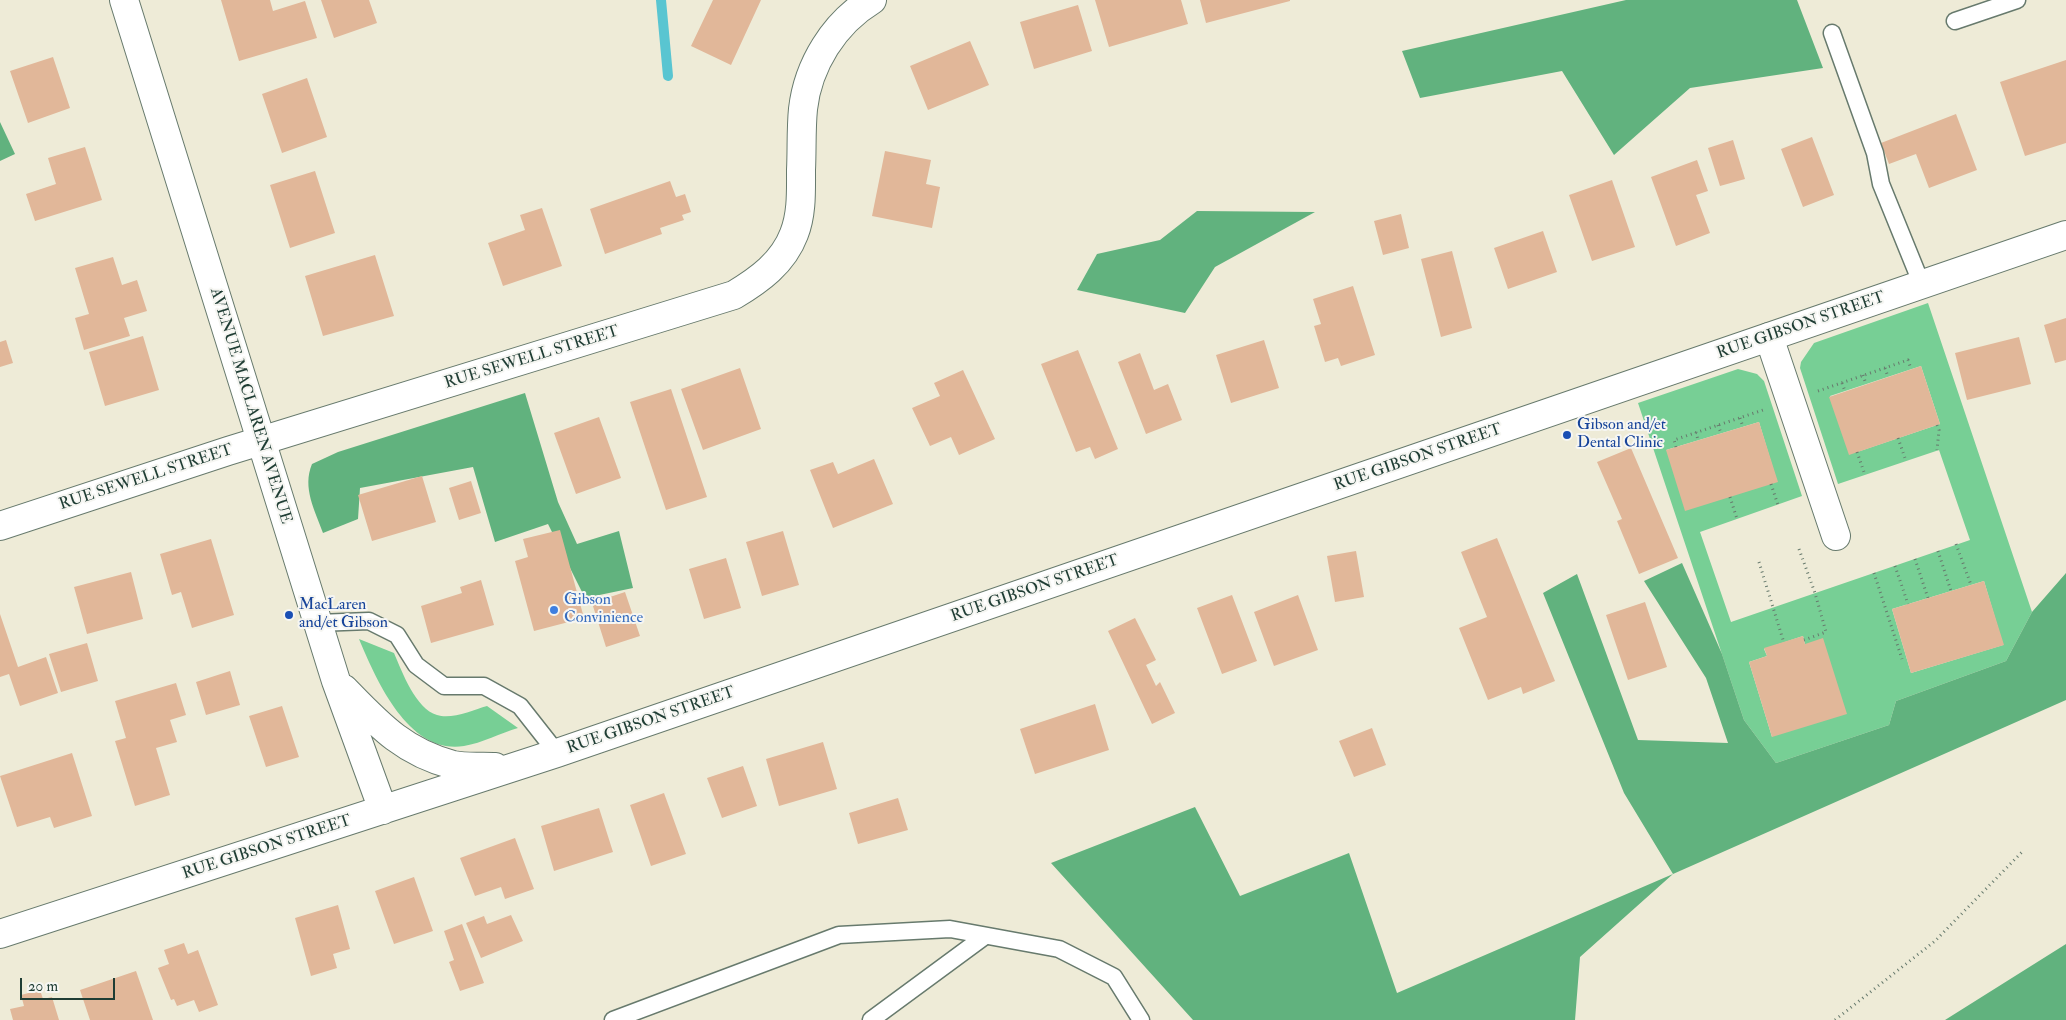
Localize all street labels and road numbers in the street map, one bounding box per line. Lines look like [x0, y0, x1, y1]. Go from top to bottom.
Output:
street label: AVENUE MACLAREN AVENUE [205, 286, 295, 526]
street label: RUE GIBSON STREET [1715, 288, 1887, 364]
street label: RUE SEWELL STREET [443, 322, 621, 394]
street label: RUE GIBSON STREET [1332, 420, 1504, 496]
street label: RUE SEWELL STREET [57, 441, 235, 515]
street label: RUE GIBSON STREET [949, 551, 1121, 627]
street label: RUE GIBSON STREET [565, 683, 737, 759]
street label: RUE GIBSON STREET [180, 812, 354, 884]

